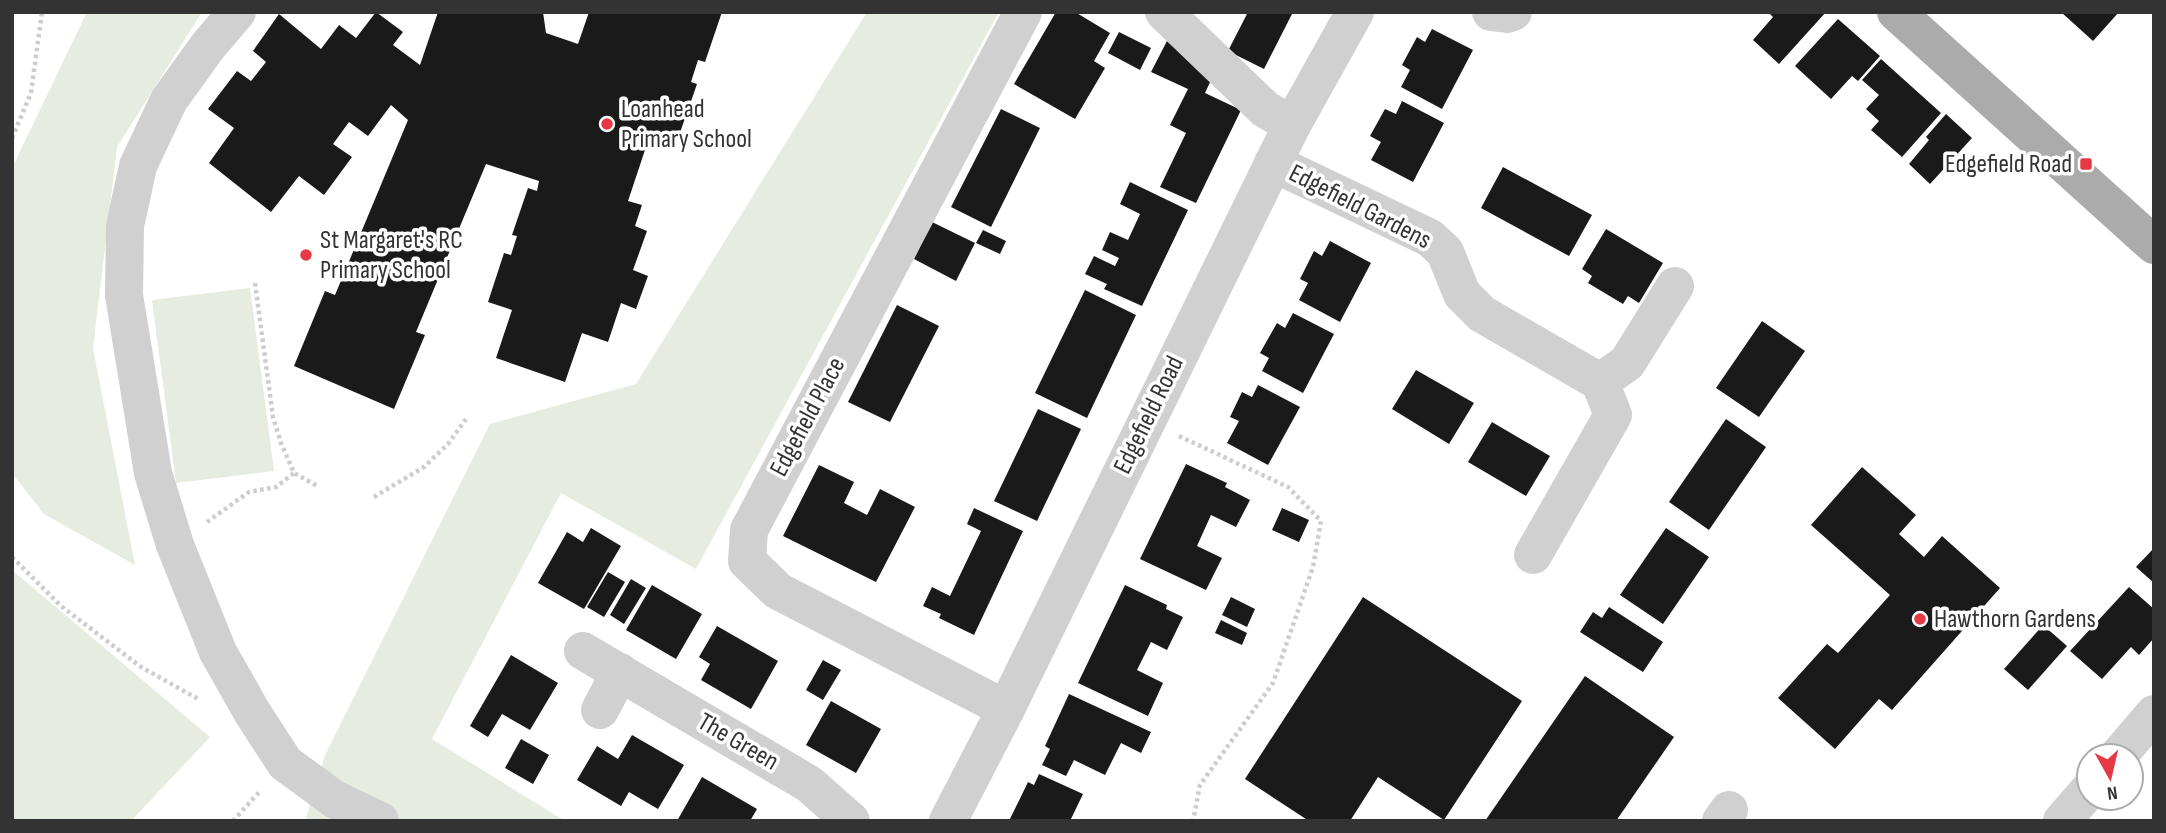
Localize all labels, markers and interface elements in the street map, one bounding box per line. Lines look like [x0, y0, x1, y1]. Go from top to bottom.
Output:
place label: Loanhead Primary School [621, 94, 752, 155]
marker: Loanhead Primary School [599, 116, 615, 132]
place label: Edgefield Road [1945, 149, 2072, 180]
marker: Edgefield Road [2078, 156, 2094, 172]
street label: Edgefield Gardens [1284, 158, 1436, 256]
place label: St Margaret's RC Primary School [320, 225, 463, 286]
marker: St Margaret's RC Primary School [298, 247, 314, 263]
street label: Edgefield Road [1107, 351, 1191, 479]
street label: Edgefield Place [764, 352, 852, 482]
place label: Hawthorn Gardens [1934, 604, 2096, 635]
marker: Hawthorn Gardens [1912, 611, 1928, 627]
street label: The Green [692, 707, 784, 777]
north arrow [2075, 742, 2145, 812]
text: N [2106, 780, 2119, 804]

